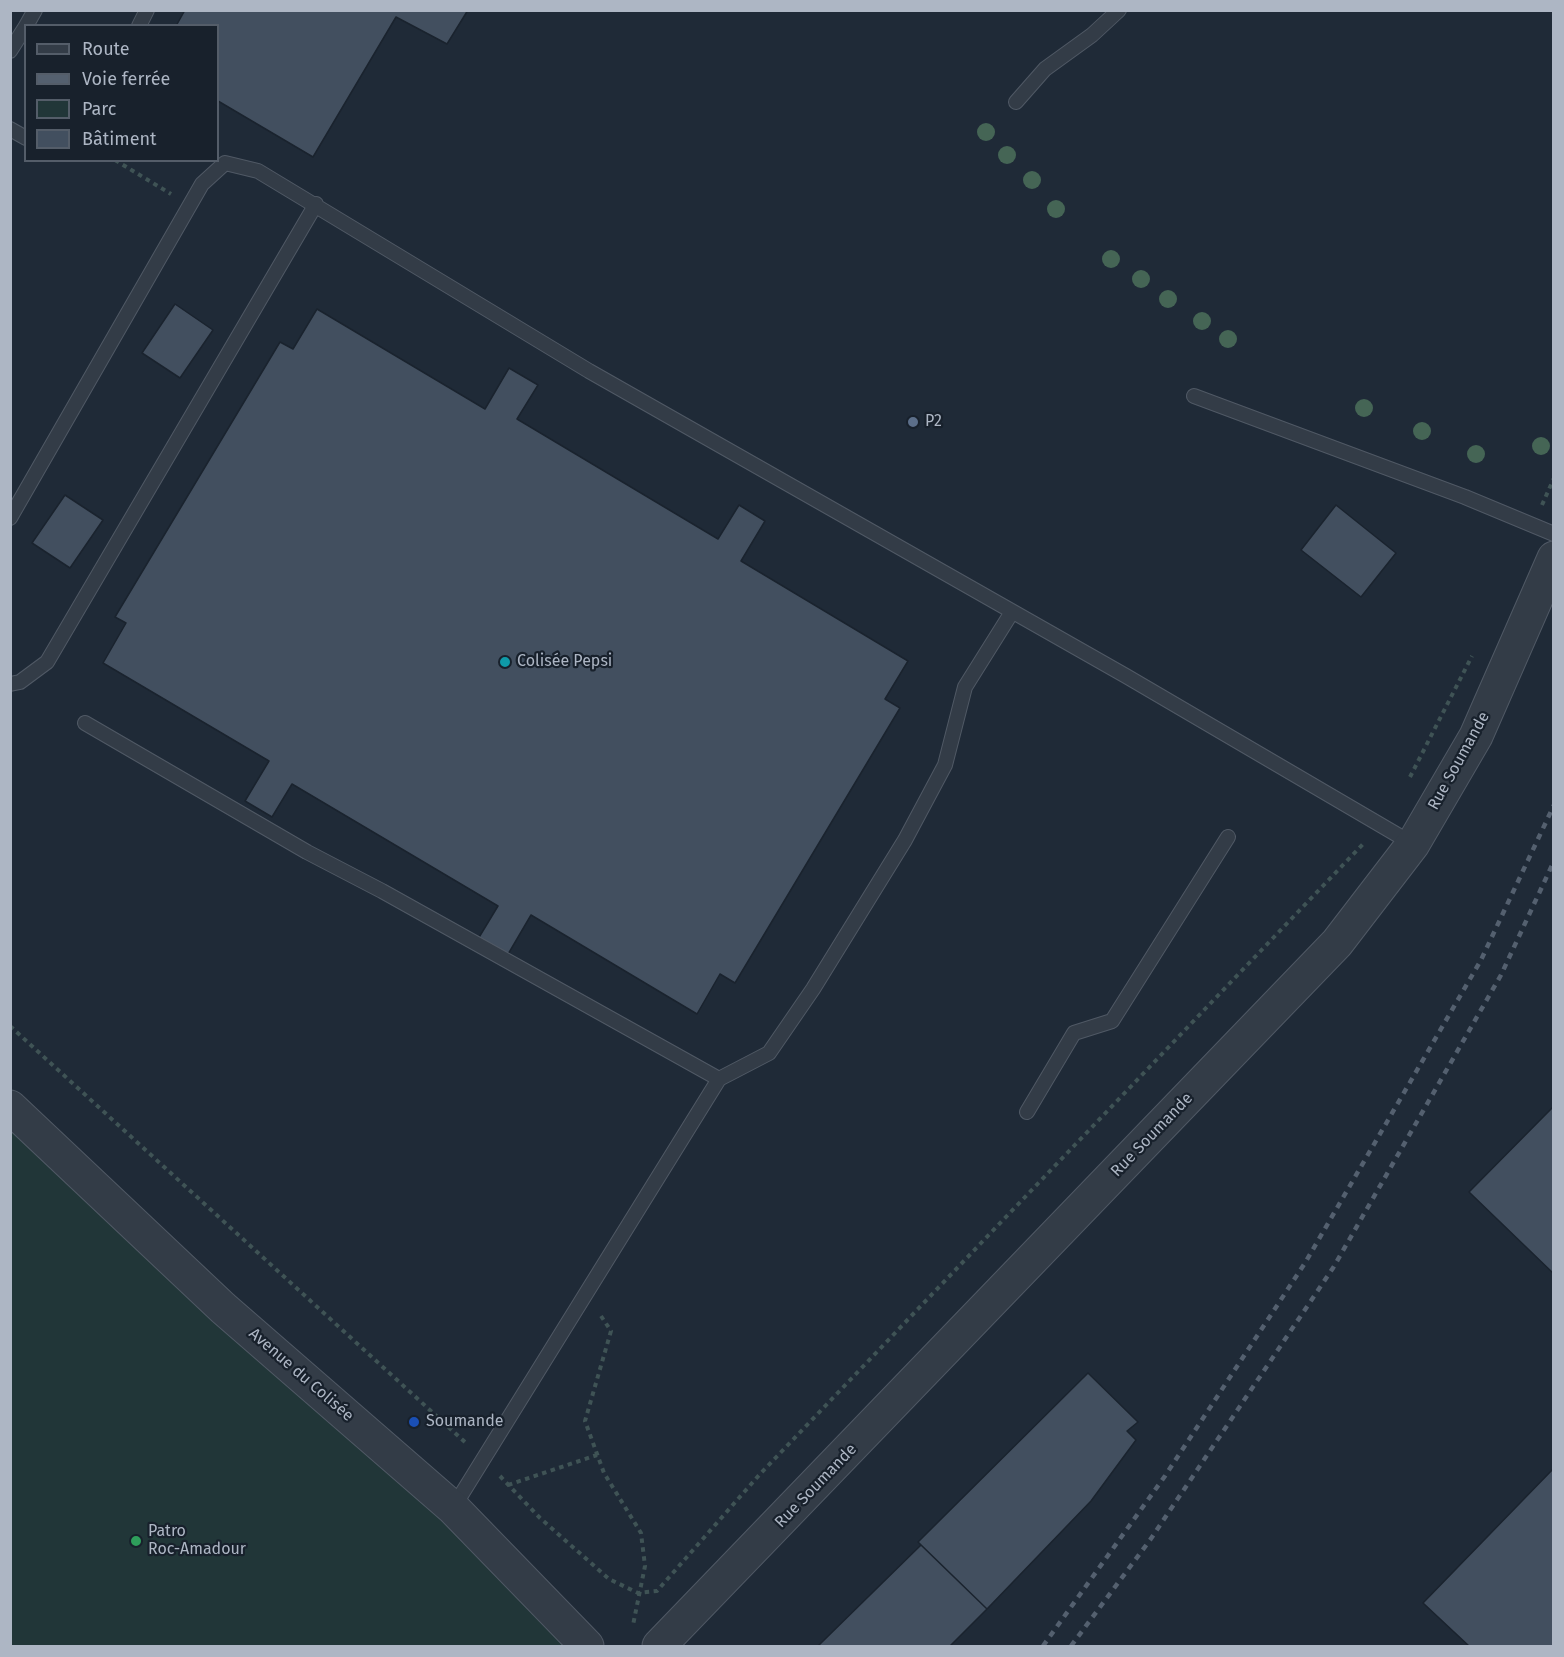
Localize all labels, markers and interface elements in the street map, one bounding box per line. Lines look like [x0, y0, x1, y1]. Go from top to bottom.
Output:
legend [24, 24, 219, 162]
text: Route [82, 38, 130, 60]
text: Voie ferrée [82, 68, 170, 90]
text: Parc [82, 98, 116, 120]
text: Bâtiment [82, 128, 157, 150]
place label: P2 [925, 412, 942, 432]
marker: P2 [906, 415, 920, 429]
place label: Colisée Pepsi [517, 652, 612, 672]
marker: Colisée Pepsi [498, 655, 512, 669]
street label: Rue Soumande [1424, 709, 1494, 813]
street label: Rue Soumande [1107, 1089, 1197, 1181]
street label: Avenue du Colisée [245, 1324, 357, 1426]
place label: Soumande [426, 1412, 503, 1432]
marker: Soumande [407, 1415, 421, 1429]
street label: Rue Soumande [771, 1440, 861, 1532]
place label: Patro Roc-Amadour [148, 1522, 246, 1560]
marker: Patro Roc-Amadour [129, 1534, 143, 1548]

